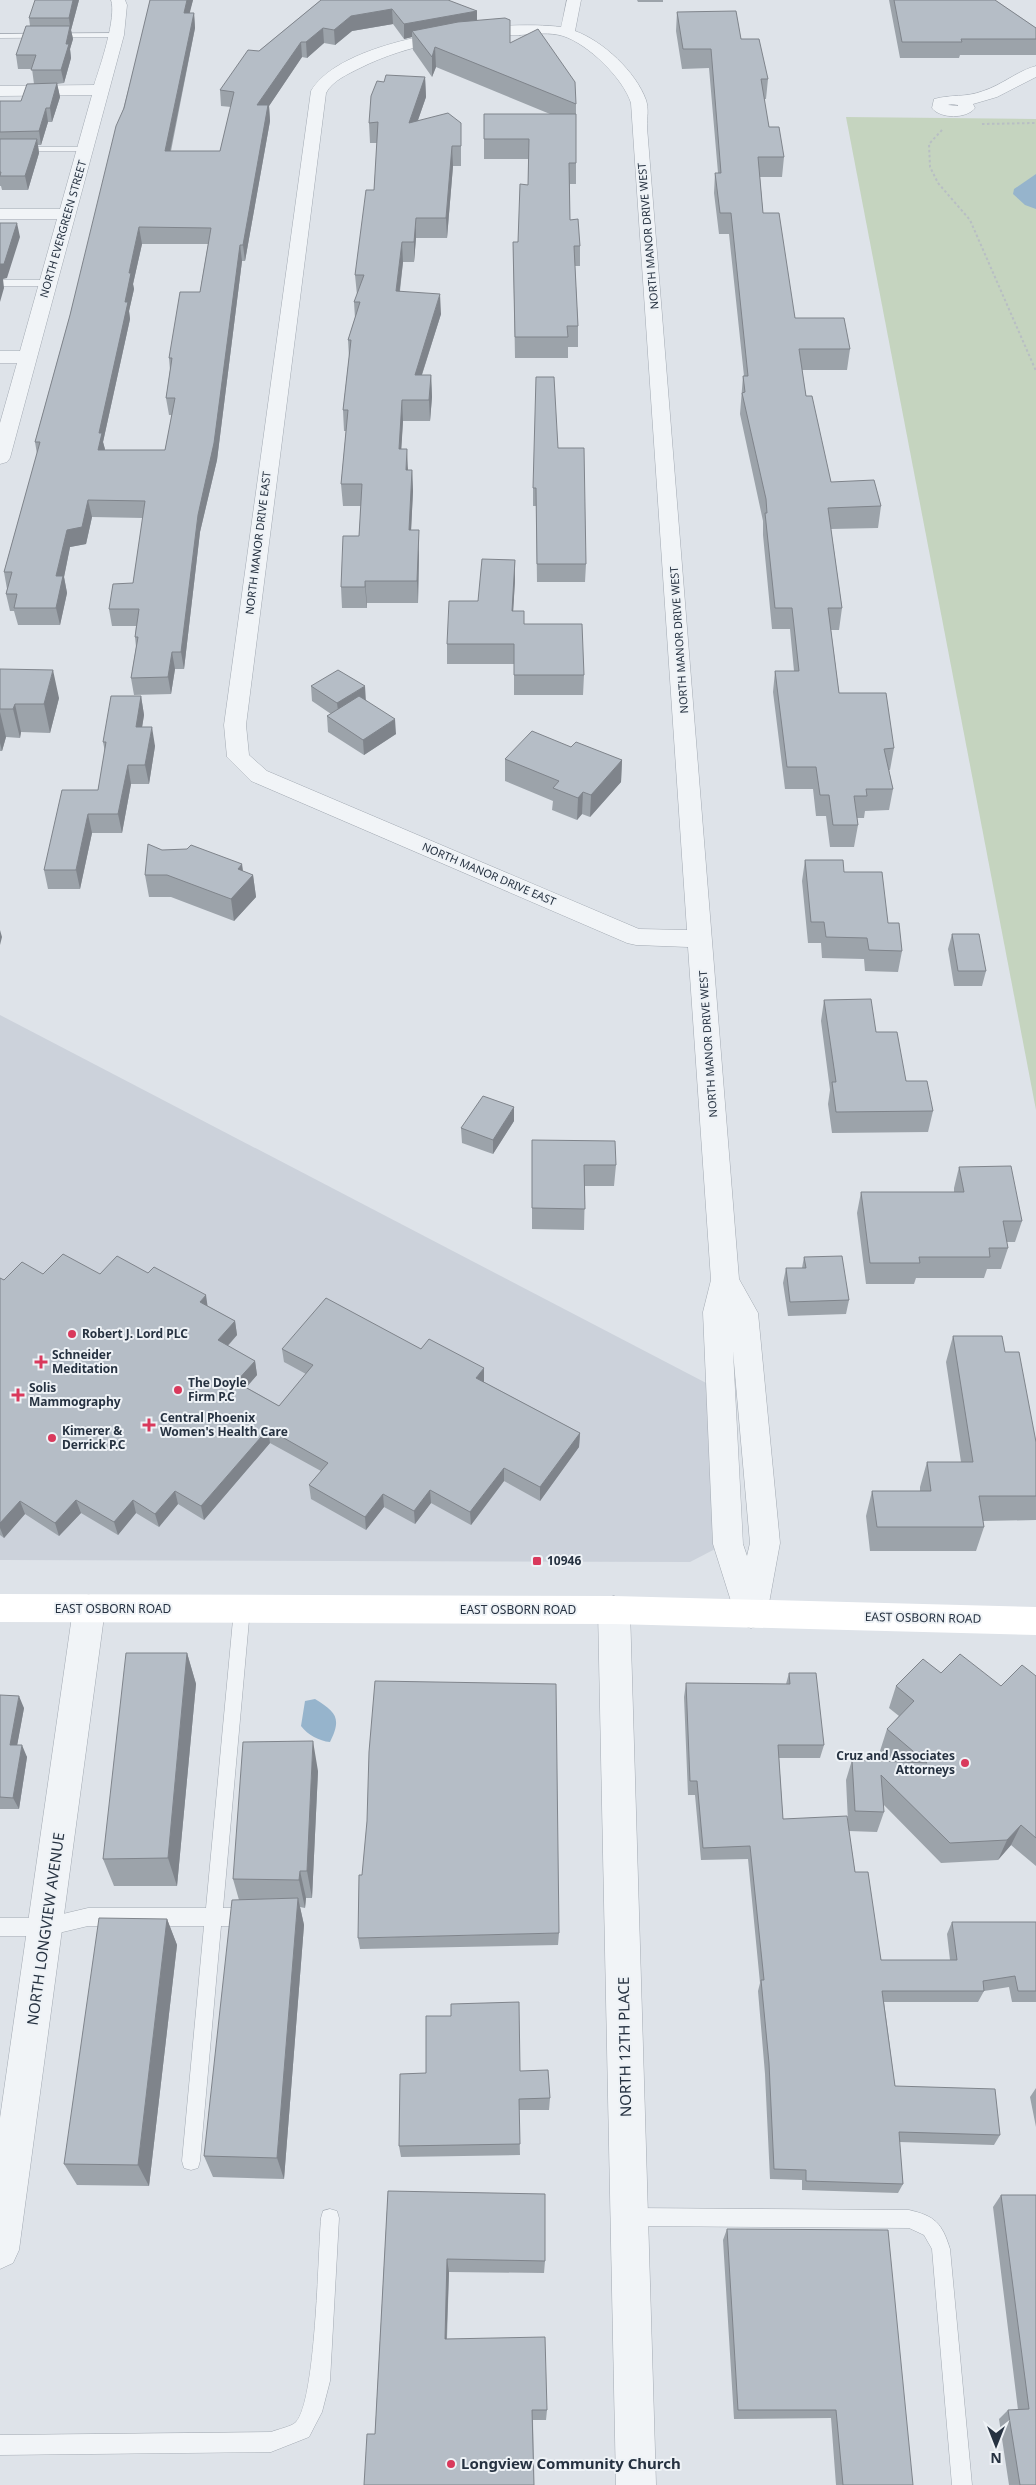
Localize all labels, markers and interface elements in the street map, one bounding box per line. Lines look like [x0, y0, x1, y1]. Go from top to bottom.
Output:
street label: NORTH EVERGREEN STREET [36, 158, 89, 299]
street label: NORTH MANOR DRIVE WEST [634, 162, 661, 310]
street label: NORTH MANOR DRIVE EAST [241, 471, 274, 615]
street label: NORTH MANOR DRIVE WEST [666, 566, 691, 714]
street label: NORTH MANOR DRIVE EAST [420, 838, 558, 909]
street label: NORTH MANOR DRIVE WEST [695, 970, 720, 1118]
place label: Robert J. Lord PLC [82, 1325, 188, 1342]
marker: Robert J. Lord PLC [66, 1328, 78, 1340]
place label: Schneider Meditation [52, 1346, 118, 1377]
marker: Schneider Meditation [34, 1355, 48, 1369]
place label: The Doyle Firm P.C [188, 1374, 247, 1405]
place label: Solis Mammography [29, 1379, 121, 1410]
marker: The Doyle Firm P.C [172, 1384, 184, 1396]
marker: Solis Mammography [11, 1388, 25, 1402]
place label: Central Phoenix Women's Health Care [160, 1409, 288, 1440]
marker: Central Phoenix Women's Health Care [142, 1418, 156, 1432]
place label: Kimerer & Derrick P.C [62, 1422, 126, 1453]
marker: Kimerer & Derrick P.C [46, 1432, 58, 1444]
place label: 10946 [547, 1552, 581, 1569]
marker: 10946 [531, 1555, 543, 1567]
street label: EAST OSBORN ROAD [55, 1600, 172, 1617]
street label: EAST OSBORN ROAD [460, 1601, 577, 1618]
street label: EAST OSBORN ROAD [865, 1608, 982, 1627]
place label: Cruz and Associates Attorneys [836, 1747, 955, 1778]
marker: Cruz and Associates Attorneys [959, 1757, 971, 1769]
street label: NORTH LONGVIEW AVENUE [22, 1831, 68, 2027]
street label: NORTH 12TH PLACE [613, 1977, 635, 2117]
north arrow [971, 2420, 1021, 2470]
text: N [990, 2449, 1002, 2468]
place label: Longview Community Church [461, 2453, 681, 2473]
marker: Longview Community Church [445, 2458, 457, 2470]

